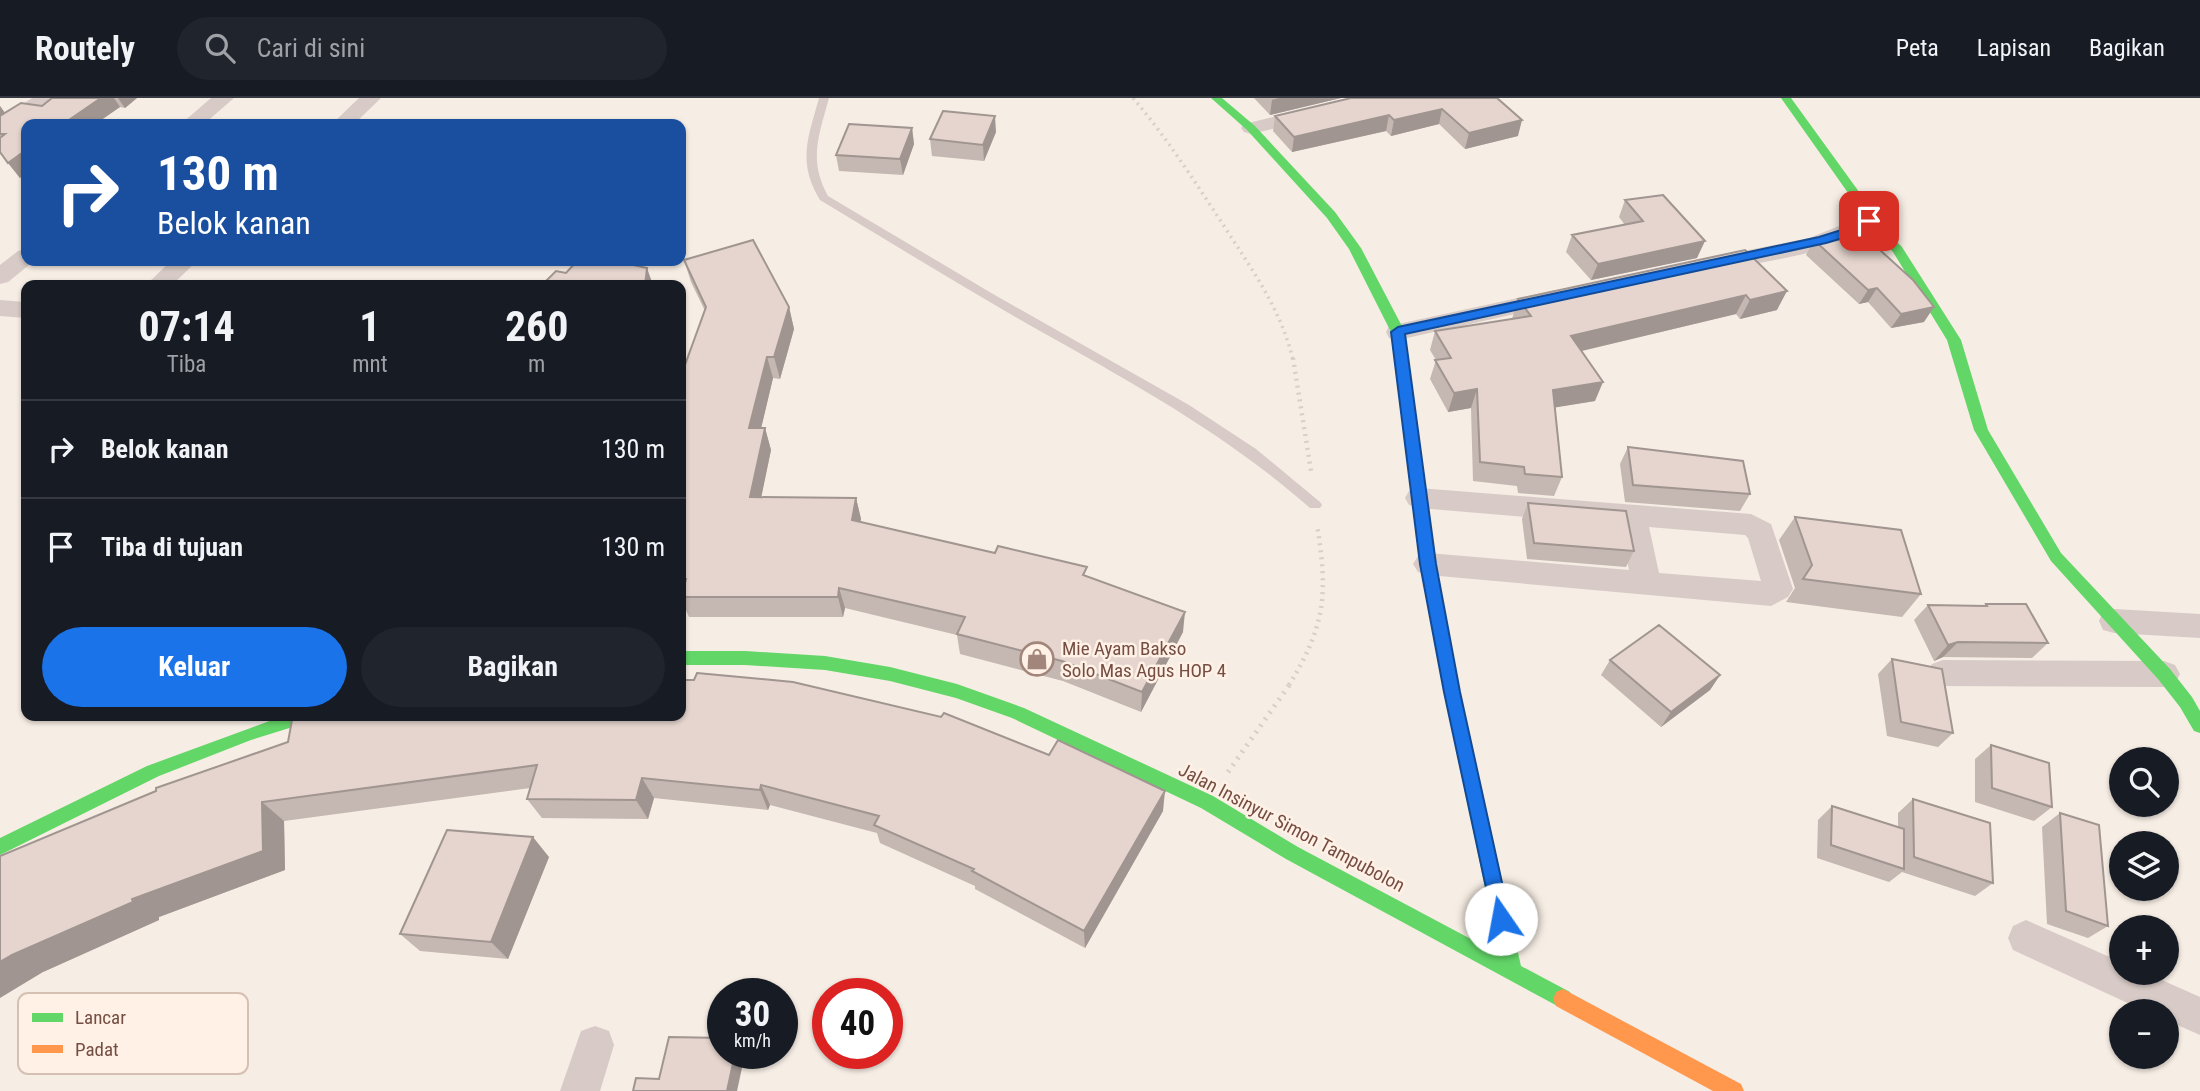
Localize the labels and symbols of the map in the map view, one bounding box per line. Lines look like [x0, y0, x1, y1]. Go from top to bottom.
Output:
pin [1839, 191, 1899, 251]
place label: Mie Ayam Bakso Solo Mas Agus HOP 4 [1062, 637, 1226, 682]
shop icon: Mie Ayam Bakso Solo Mas Agus HOP 4 [1018, 640, 1056, 678]
street label: Jalan Insinyur Simon Tampubolon [1175, 758, 1409, 897]
position arrow [1464, 882, 1538, 956]
speed limit sign: 40 [812, 978, 903, 1069]
legend [18, 993, 248, 1074]
text: Lancar [75, 1006, 126, 1029]
text: Padat [75, 1038, 119, 1061]

